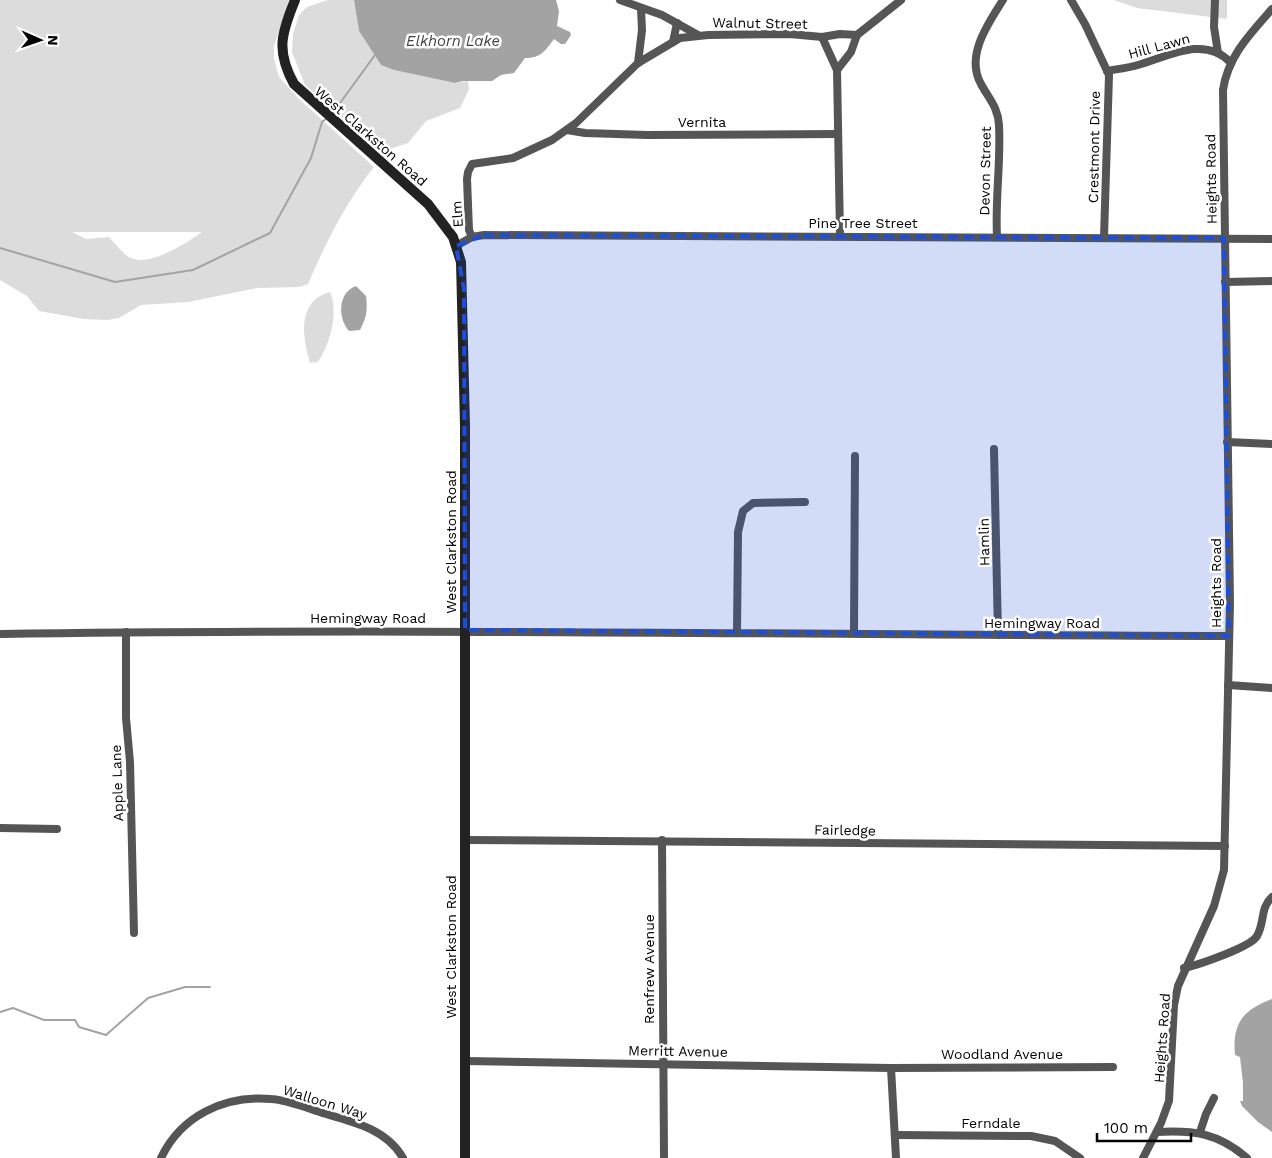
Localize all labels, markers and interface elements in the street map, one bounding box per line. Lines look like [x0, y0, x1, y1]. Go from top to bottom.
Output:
street label: Walnut Street [712, 14, 808, 32]
north arrow [15, 15, 65, 65]
street label: Hill Lawn [1126, 30, 1192, 62]
water label: Elkhorn Lake [406, 32, 500, 50]
text: N [45, 35, 61, 46]
street label: West Clarkston Road [312, 83, 430, 189]
street label: Crestmont Drive [1085, 91, 1103, 203]
street label: Vernita [678, 114, 726, 130]
street label: Devon Street [976, 126, 994, 216]
street label: Heights Road [1202, 134, 1220, 224]
street label: Elm [448, 200, 466, 228]
street label: Pine Tree Street [808, 215, 918, 231]
street label: West Clarkston Road [443, 470, 459, 614]
street label: Hamlin [976, 518, 992, 566]
street label: Heights Road [1208, 538, 1224, 628]
street label: Hemingway Road [310, 610, 426, 626]
street label: Hemingway Road [984, 615, 1100, 631]
street label: Apple Lane [108, 744, 126, 822]
street label: Fairledge [814, 821, 876, 839]
street label: West Clarkston Road [443, 875, 459, 1019]
street label: Renfrew Avenue [641, 914, 657, 1024]
street label: Heights Road [1151, 992, 1173, 1084]
street label: Merritt Avenue [628, 1042, 728, 1060]
street label: Woodland Avenue [941, 1046, 1063, 1062]
street label: Walloon Way [281, 1082, 370, 1123]
scale bar [1097, 1110, 1191, 1142]
street label: Ferndale [961, 1115, 1021, 1131]
text: 100 m [1104, 1119, 1148, 1137]

